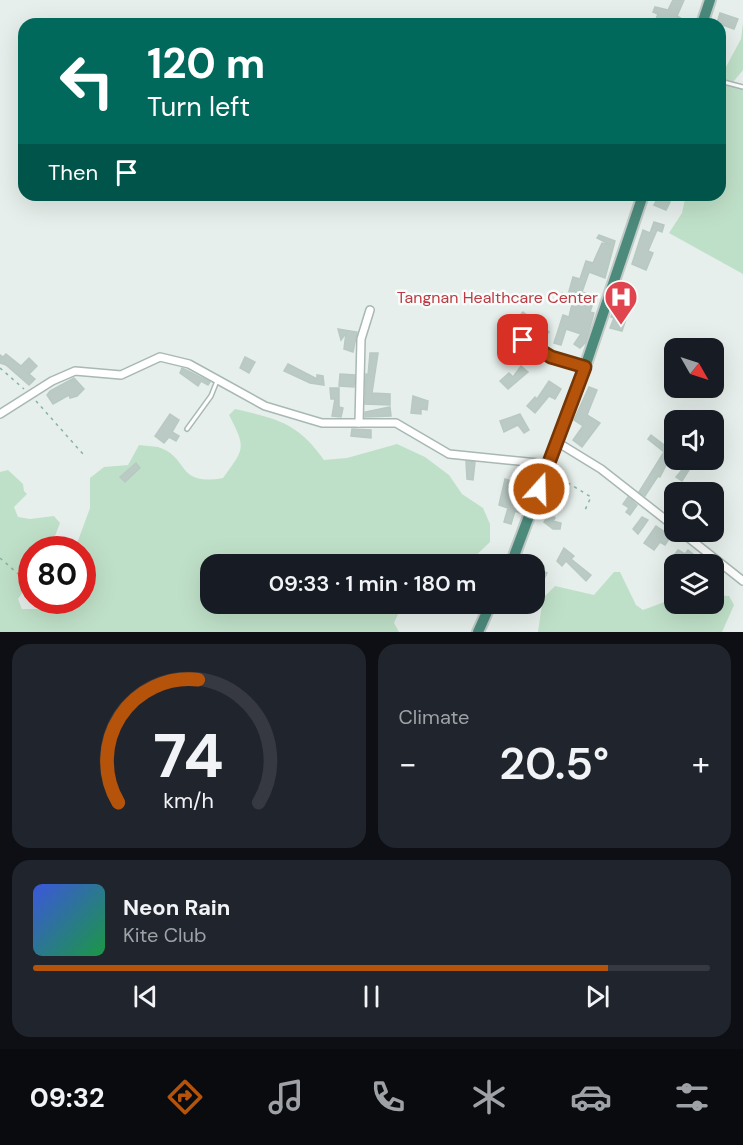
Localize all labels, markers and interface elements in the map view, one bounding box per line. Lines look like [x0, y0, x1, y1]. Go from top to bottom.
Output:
text: 120 m [147, 36, 265, 91]
icon: left [48, 42, 126, 120]
text: Turn left [147, 89, 250, 124]
icon: arrive [110, 156, 143, 189]
text: Then [48, 158, 98, 187]
hospital icon: Tangnan Healthcare Center [603, 279, 639, 326]
place label: Tangnan Healthcare Center [397, 287, 598, 308]
pin [497, 314, 548, 365]
icon: arrive [506, 323, 539, 356]
north arrow [664, 338, 724, 398]
map controls [664, 338, 724, 614]
button: sound [664, 410, 724, 470]
position arrow [507, 457, 571, 521]
button: search [664, 482, 724, 542]
speed limit sign: 80 [18, 536, 96, 614]
button: layers [664, 554, 724, 614]
text: 09:33 · 1 min · 180 m [269, 569, 476, 598]
text: Climate [399, 704, 469, 730]
text: 74 [153, 715, 224, 796]
text: 20.5° [499, 734, 609, 793]
text: − [399, 742, 417, 785]
text: + [692, 742, 710, 785]
text: km/h [163, 787, 214, 815]
text: Neon Rain [123, 893, 230, 922]
text: Kite Club [123, 922, 207, 948]
icon: previous [129, 980, 162, 1013]
icon: pause [355, 980, 388, 1013]
icon: next [581, 980, 614, 1013]
icon: directions [164, 1076, 206, 1118]
icon: music [265, 1076, 307, 1118]
icon: phone [367, 1076, 409, 1118]
icon: climate [468, 1076, 510, 1118]
icon: car [570, 1076, 612, 1118]
icon: filters [671, 1076, 713, 1118]
text: 09:32 [30, 1080, 105, 1115]

